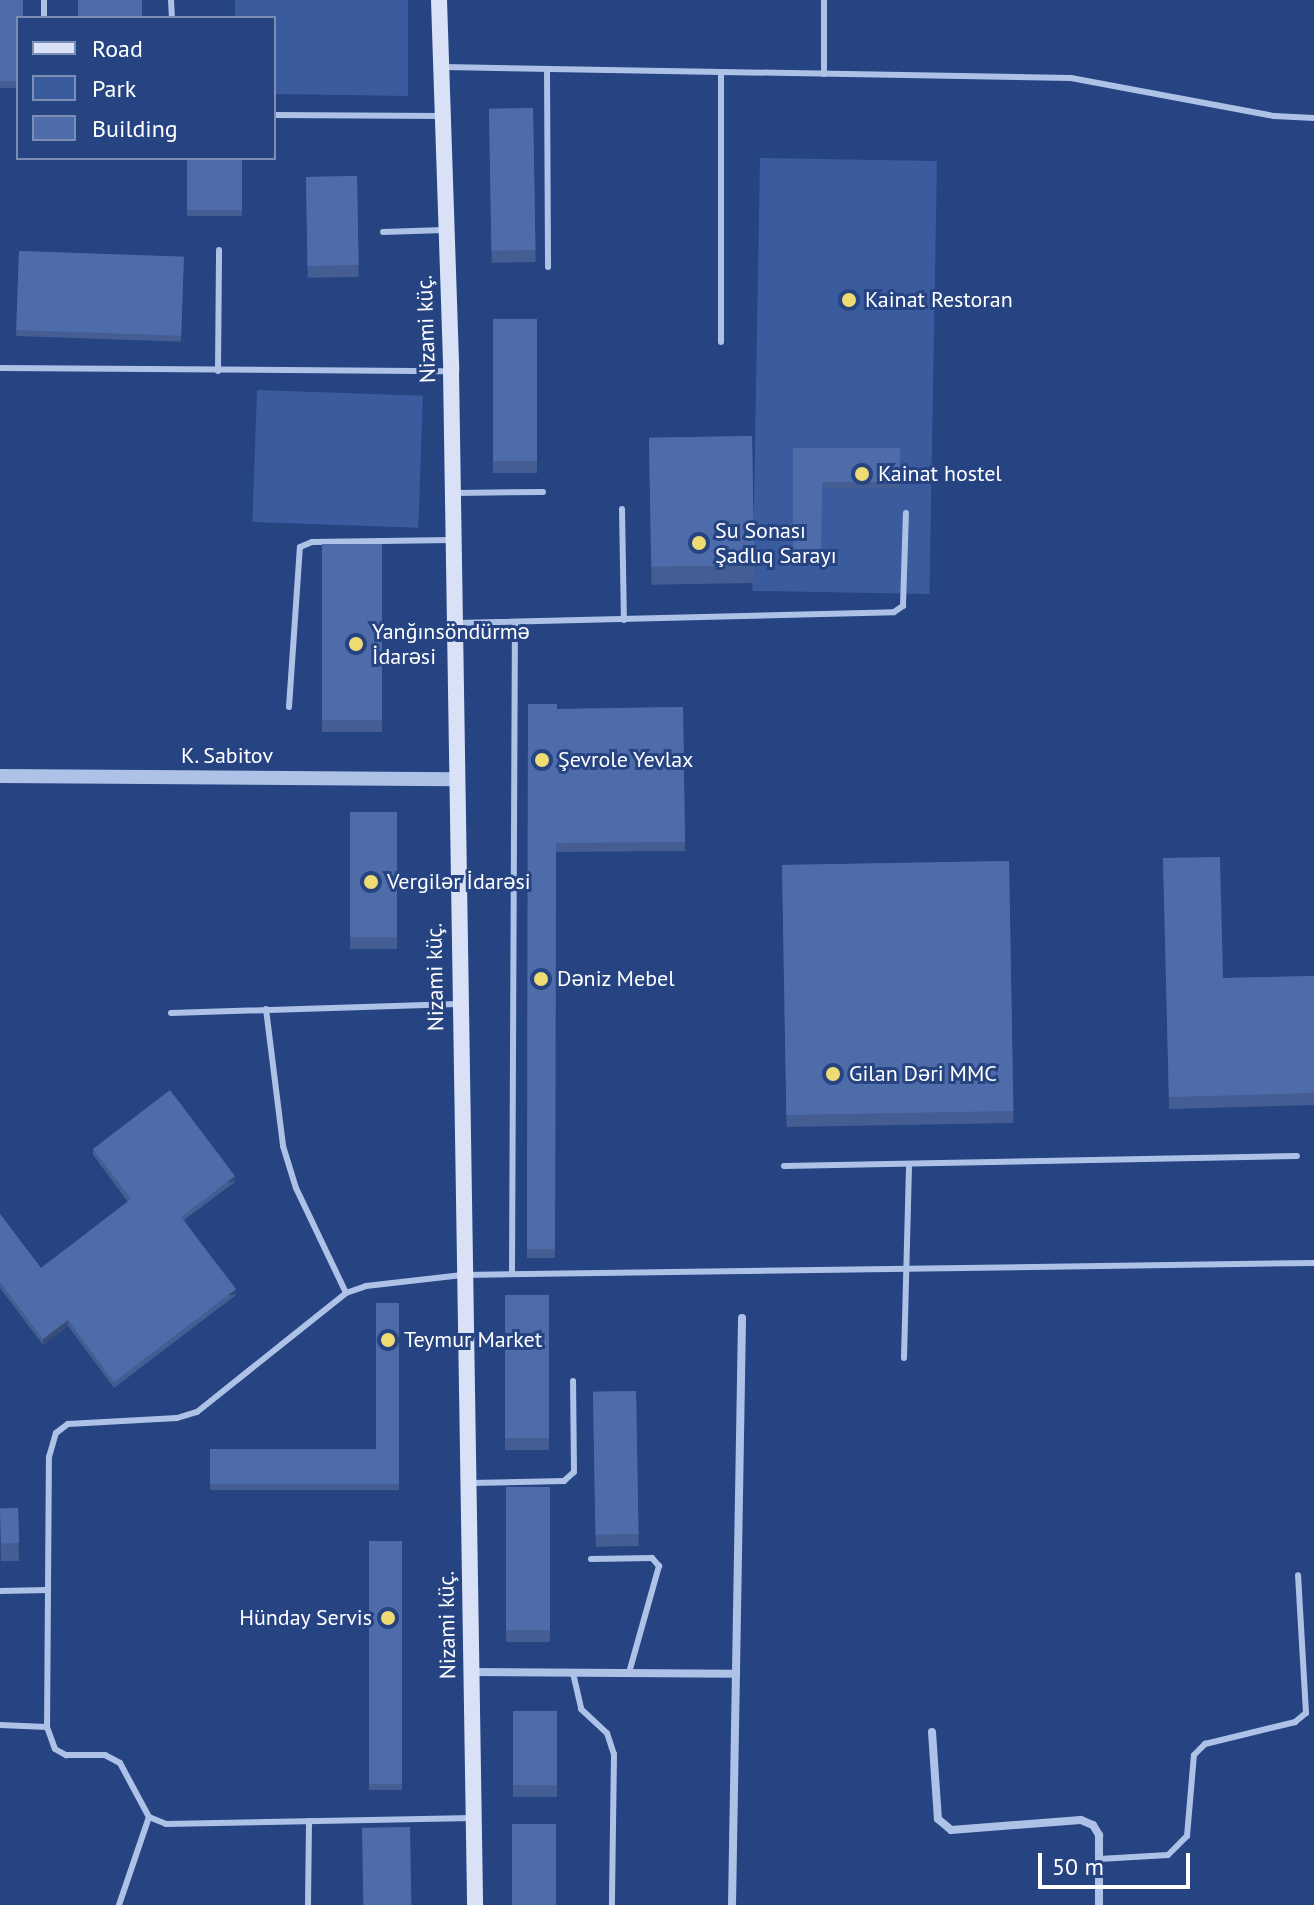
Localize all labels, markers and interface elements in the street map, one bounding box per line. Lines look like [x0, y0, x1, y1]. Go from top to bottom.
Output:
legend [16, 16, 276, 160]
text: Road [92, 33, 143, 64]
text: Park [92, 73, 136, 104]
text: Building [92, 113, 178, 144]
street label: Nizami küç. [411, 275, 441, 383]
place label: Kainat Restoran [865, 287, 1013, 313]
marker: Kainat Restoran [840, 291, 858, 309]
place label: Kainat hostel [878, 461, 1002, 487]
marker: Kainat hostel [853, 465, 871, 483]
place label: Su Sonası Şadlıq Sarayı [715, 517, 837, 568]
marker: Su Sonası Şadlıq Sarayı [690, 534, 708, 552]
place label: Yanğınsöndürmə İdarəsi [372, 618, 530, 670]
marker: Yanğınsöndürmə İdarəsi [347, 635, 365, 653]
street label: K. Sabitov [180, 743, 274, 769]
place label: Şevrole Yevlax [558, 747, 694, 773]
marker: Şevrole Yevlax [533, 751, 551, 769]
place label: Vergilər İdarəsi [387, 869, 531, 895]
marker: Vergilər İdarəsi [362, 873, 380, 891]
street label: Nizami küç. [421, 923, 449, 1031]
place label: Dəniz Mebel [557, 966, 675, 992]
marker: Dəniz Mebel [532, 970, 550, 988]
place label: Gilan Dəri MMC [849, 1061, 997, 1087]
marker: Gilan Dəri MMC [824, 1065, 842, 1083]
place label: Teymur Market [404, 1327, 542, 1353]
marker: Teymur Market [379, 1331, 397, 1349]
street label: Nizami küç. [433, 1571, 461, 1679]
place label: Hünday Servis [238, 1605, 372, 1631]
marker: Hünday Servis [379, 1609, 397, 1627]
scale bar [1042, 1837, 1194, 1887]
text: 50 m [1052, 1851, 1104, 1882]

